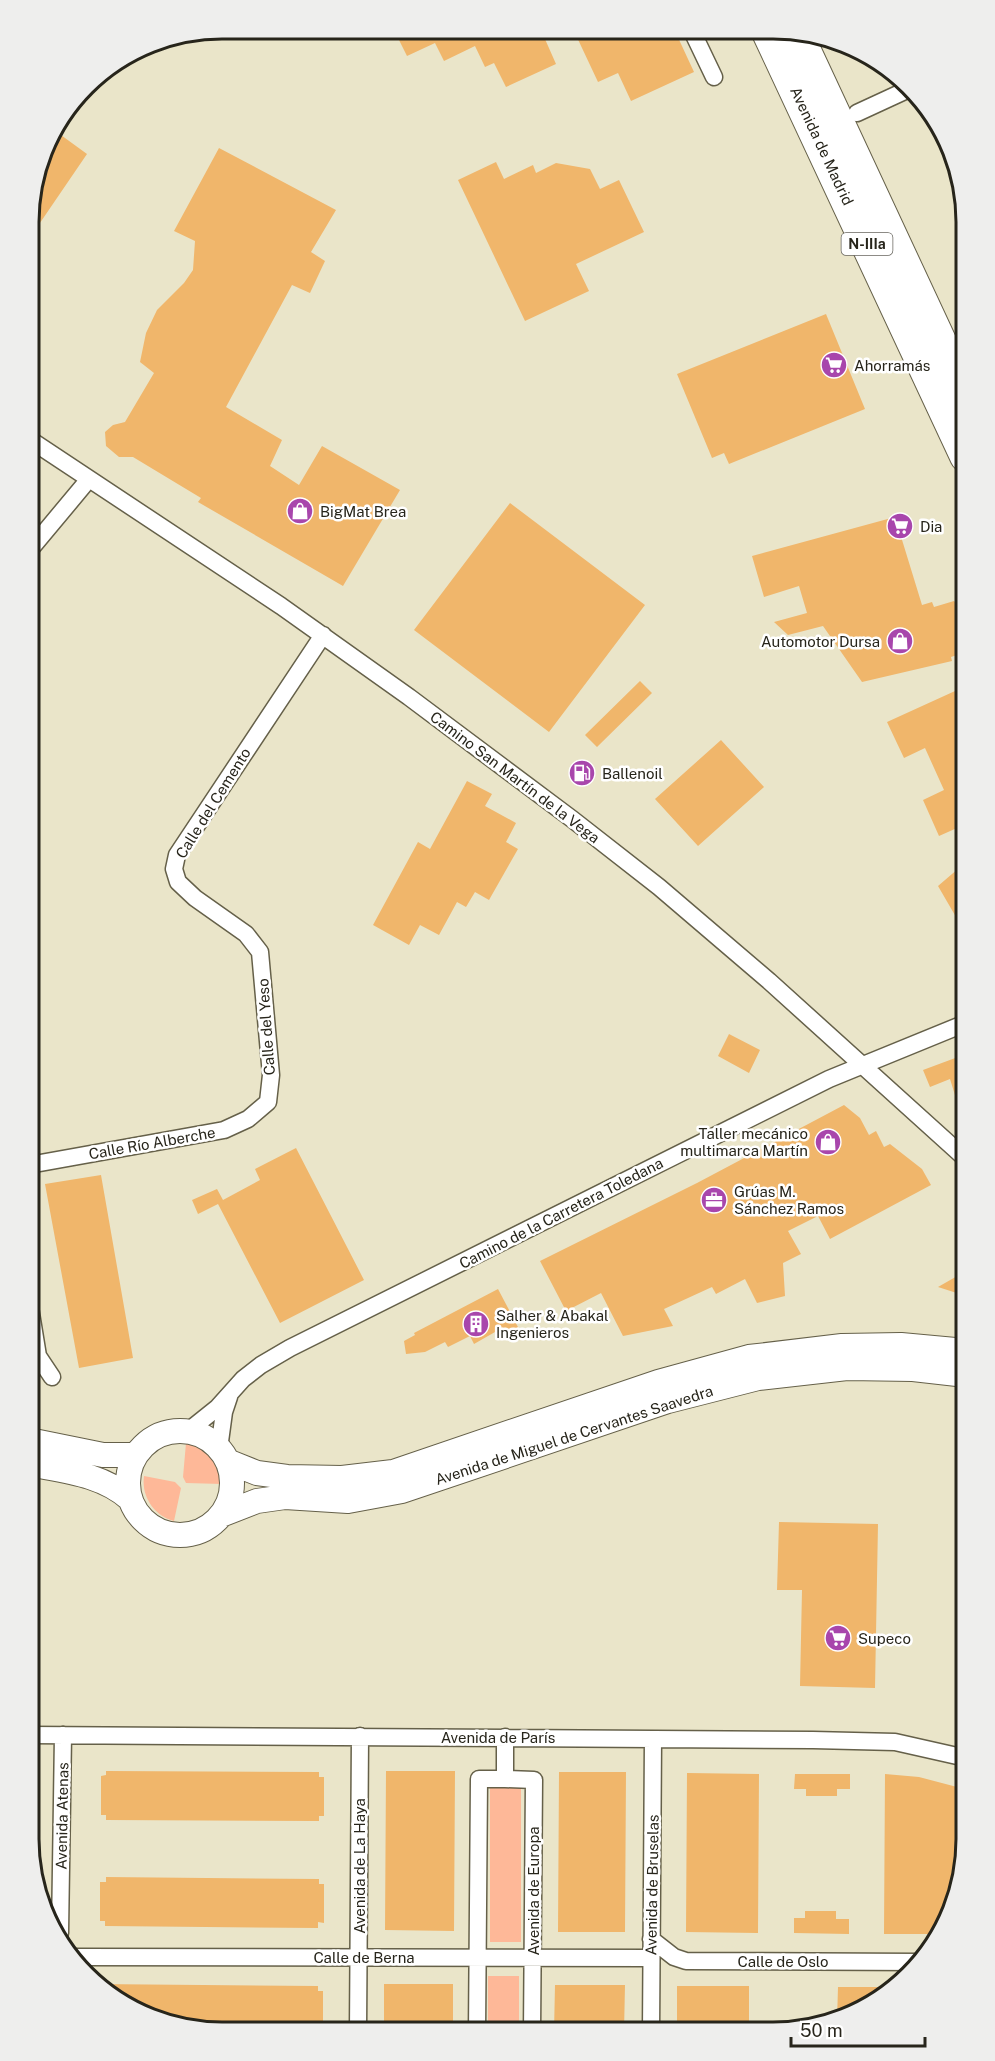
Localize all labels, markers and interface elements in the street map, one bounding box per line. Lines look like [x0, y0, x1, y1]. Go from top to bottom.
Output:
street label: Avenida de Madrid [787, 84, 857, 208]
road number: N-IIIa [842, 233, 892, 255]
supermarket icon: Ahorramás [819, 350, 849, 380]
place label: Ahorramás [854, 357, 930, 374]
shop icon: BigMat Brea [285, 496, 315, 526]
place label: BigMat Brea [320, 503, 406, 520]
supermarket icon: Dia [885, 511, 915, 541]
place label: Dia [920, 518, 942, 535]
shop icon: Automotor Dursa [885, 626, 915, 656]
place label: Automotor Dursa [761, 633, 880, 650]
street label: Camino San Martín de la Vega [427, 708, 603, 846]
street label: Calle del Cemento [172, 745, 254, 861]
fuel station icon: Ballenoil [567, 758, 597, 788]
place label: Ballenoil [602, 765, 663, 782]
street label: Calle del Yeso [254, 978, 278, 1076]
street label: Calle Río Alberche [87, 1123, 217, 1163]
place label: Taller mecánico multimarca Martín [680, 1125, 808, 1159]
shop icon: Taller mecánico multimarca Martín [813, 1127, 843, 1157]
street label: Camino de la Carretera Toledana [456, 1154, 666, 1272]
place label: Grúas M. Sánchez Ramos [734, 1183, 844, 1217]
office icon: Grúas M. Sánchez Ramos [699, 1185, 729, 1215]
place label: Salher & Abakal Ingenieros [496, 1307, 609, 1341]
building icon: Salher & Abakal Ingenieros [461, 1309, 491, 1339]
street label: Avenida de Miguel de Cervantes Saavedra [433, 1382, 715, 1488]
supermarket icon: Supeco [823, 1623, 853, 1653]
place label: Supeco [858, 1630, 911, 1647]
street label: Avenida de París [441, 1729, 555, 1746]
street label: Avenida Atenas [53, 1762, 71, 1870]
street label: Avenida de La Haya [351, 1798, 368, 1934]
street label: Avenida de Bruselas [642, 1815, 662, 1955]
street label: Avenida de Europa [525, 1826, 542, 1956]
street label: Calle de Berna [313, 1949, 415, 1966]
street label: Calle de Oslo [737, 1953, 829, 1970]
scale bar [791, 2010, 924, 2048]
text: 50 m [800, 2020, 843, 2041]

